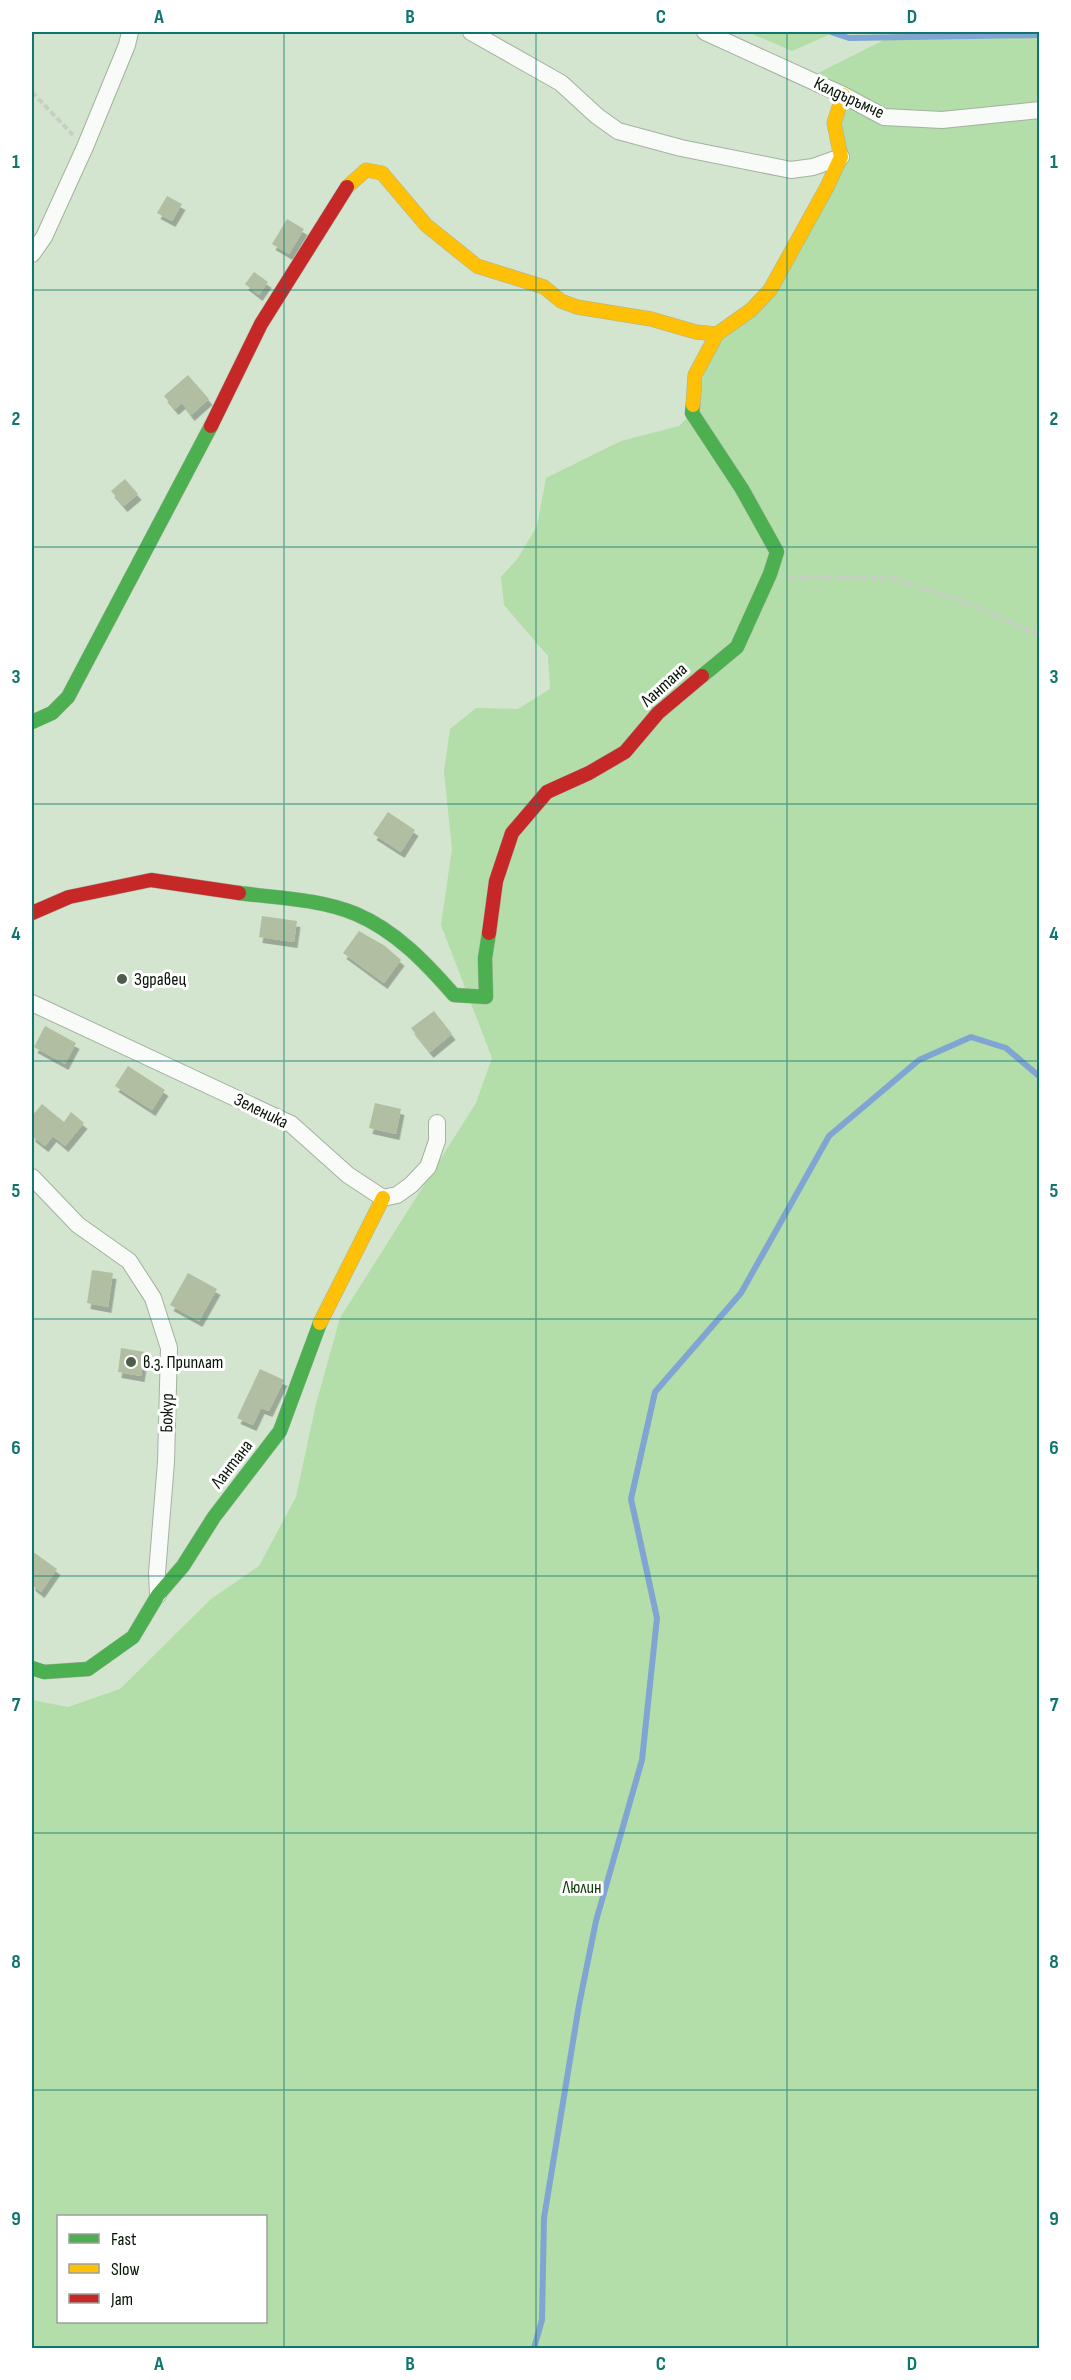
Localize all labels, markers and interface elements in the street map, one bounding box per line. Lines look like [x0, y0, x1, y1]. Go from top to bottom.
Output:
text: A [153, 5, 164, 29]
text: B [405, 5, 415, 29]
text: C [656, 5, 666, 29]
text: D [907, 5, 917, 29]
street label: Калдъръмче [811, 73, 887, 123]
text: 1 [12, 150, 20, 174]
text: 1 [1050, 150, 1058, 174]
text: 2 [12, 407, 20, 431]
text: 2 [1050, 407, 1058, 431]
street label: Лантана [636, 659, 692, 712]
text: 3 [12, 665, 21, 689]
text: 3 [1050, 665, 1059, 689]
text: 4 [11, 922, 21, 946]
text: 4 [1049, 922, 1059, 946]
place label: Здравец [134, 969, 186, 990]
marker: Здравец [115, 972, 129, 986]
street label: Зеленика [231, 1089, 291, 1133]
text: 5 [12, 1179, 21, 1203]
text: 5 [1050, 1179, 1059, 1203]
place label: в.з. Приплат [143, 1352, 223, 1373]
marker: в.з. Приплат [124, 1355, 138, 1369]
street label: Божур [156, 1393, 178, 1433]
text: 6 [11, 1436, 21, 1460]
street label: Лантана [206, 1436, 257, 1493]
text: 6 [1049, 1436, 1059, 1460]
text: 7 [12, 1693, 21, 1717]
text: 7 [1050, 1693, 1059, 1717]
park label: Люлин [561, 1877, 602, 1898]
text: 8 [11, 1950, 21, 1974]
text: 8 [1049, 1950, 1059, 1974]
text: 9 [11, 2207, 21, 2231]
text: 9 [1049, 2207, 1059, 2231]
legend [57, 2215, 267, 2323]
text: Fast [111, 2229, 137, 2250]
text: Slow [111, 2259, 140, 2280]
text: Jam [110, 2289, 133, 2310]
text: A [153, 2352, 164, 2376]
text: B [405, 2352, 415, 2376]
text: C [656, 2352, 666, 2376]
text: D [907, 2352, 917, 2376]

